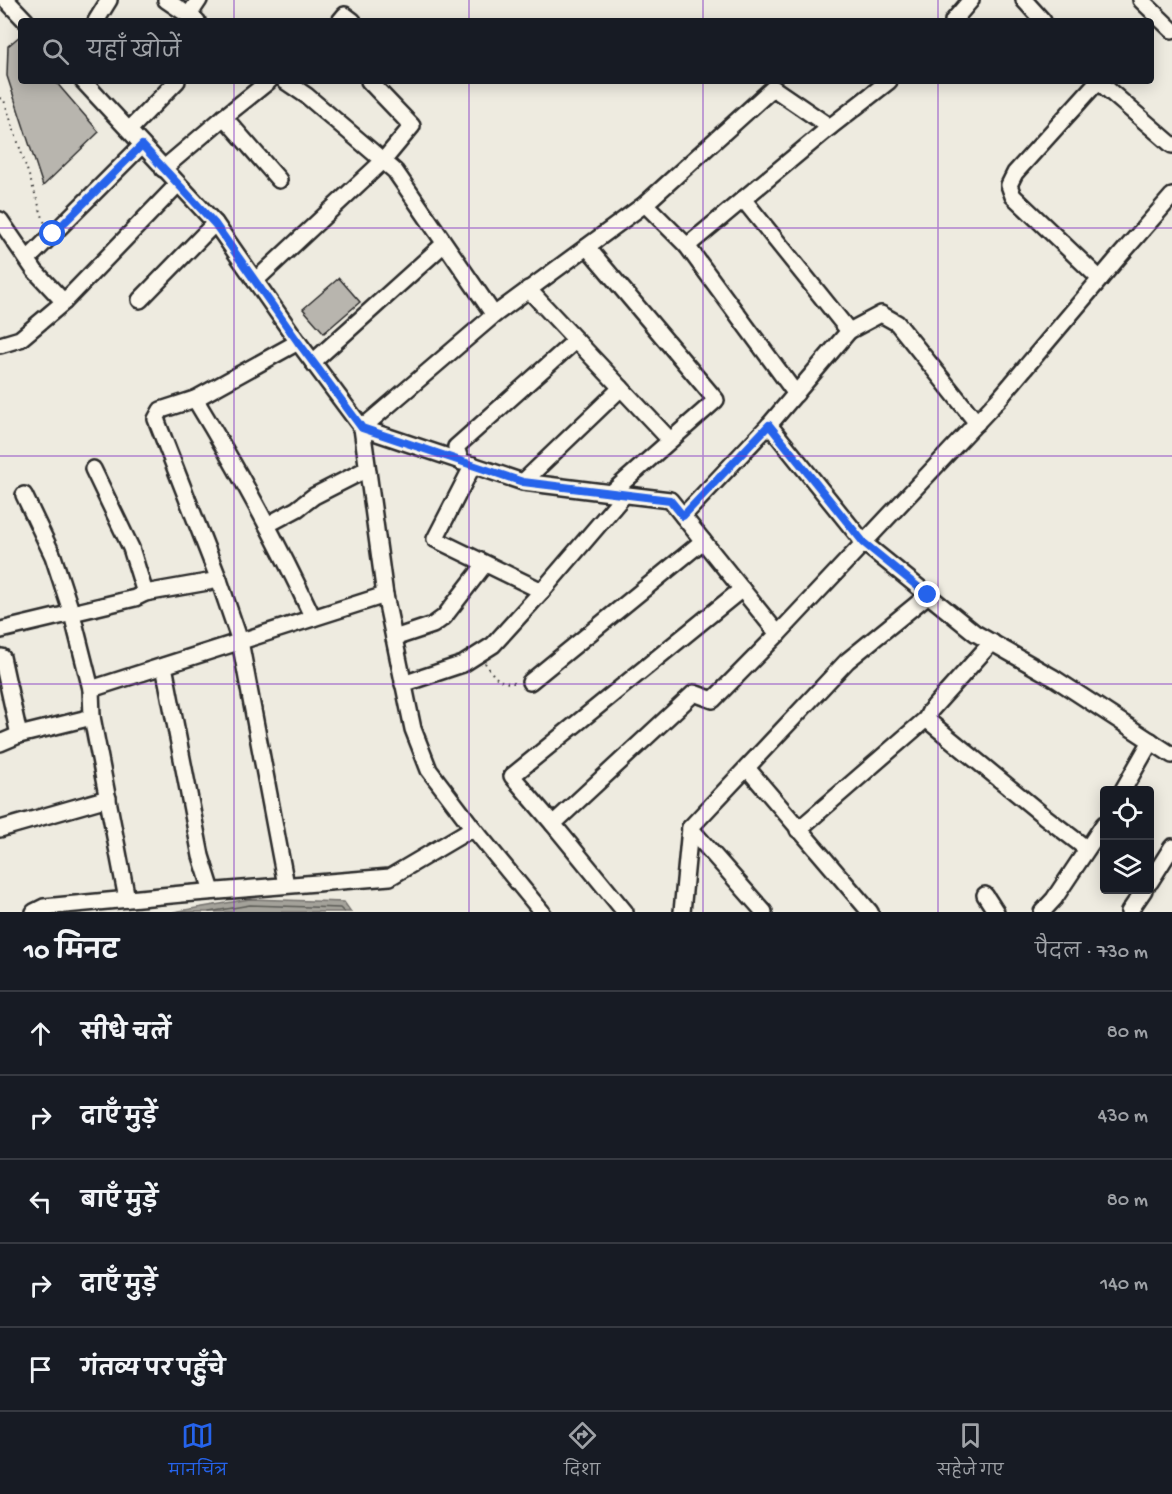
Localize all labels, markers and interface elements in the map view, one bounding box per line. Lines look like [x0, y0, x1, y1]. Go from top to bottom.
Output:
search box [18, 18, 1154, 84]
icon: search [39, 35, 72, 68]
text: यहाँ खोजें [87, 40, 181, 66]
route start [39, 220, 65, 246]
route end [914, 581, 940, 607]
map controls [1100, 786, 1154, 894]
button: locate [1100, 786, 1154, 840]
button: layers [1100, 840, 1154, 894]
text: 10 मिनट [24, 938, 119, 969]
text: पैदल · 730 m [1035, 942, 1148, 965]
icon: ahead [24, 1017, 57, 1050]
text: सीधे चलें [81, 1022, 171, 1048]
text: 80 m [1107, 1022, 1148, 1045]
icon: right [24, 1101, 57, 1134]
text: दाएँ मुड़ें [81, 1106, 157, 1132]
text: 430 m [1098, 1106, 1148, 1129]
icon: left [24, 1185, 57, 1218]
text: बाएँ मुड़ें [81, 1190, 158, 1216]
text: 80 m [1107, 1190, 1148, 1213]
icon: right [24, 1269, 57, 1302]
text: दाएँ मुड़ें [81, 1274, 157, 1300]
text: 140 m [1100, 1274, 1148, 1297]
icon: arrive [24, 1353, 57, 1386]
text: गंतव्य पर पहुँचे [81, 1358, 225, 1384]
tab: मानचित्र [168, 1419, 227, 1487]
tab: दिशा [564, 1419, 600, 1487]
tab: सहेजे गए [937, 1419, 1004, 1487]

